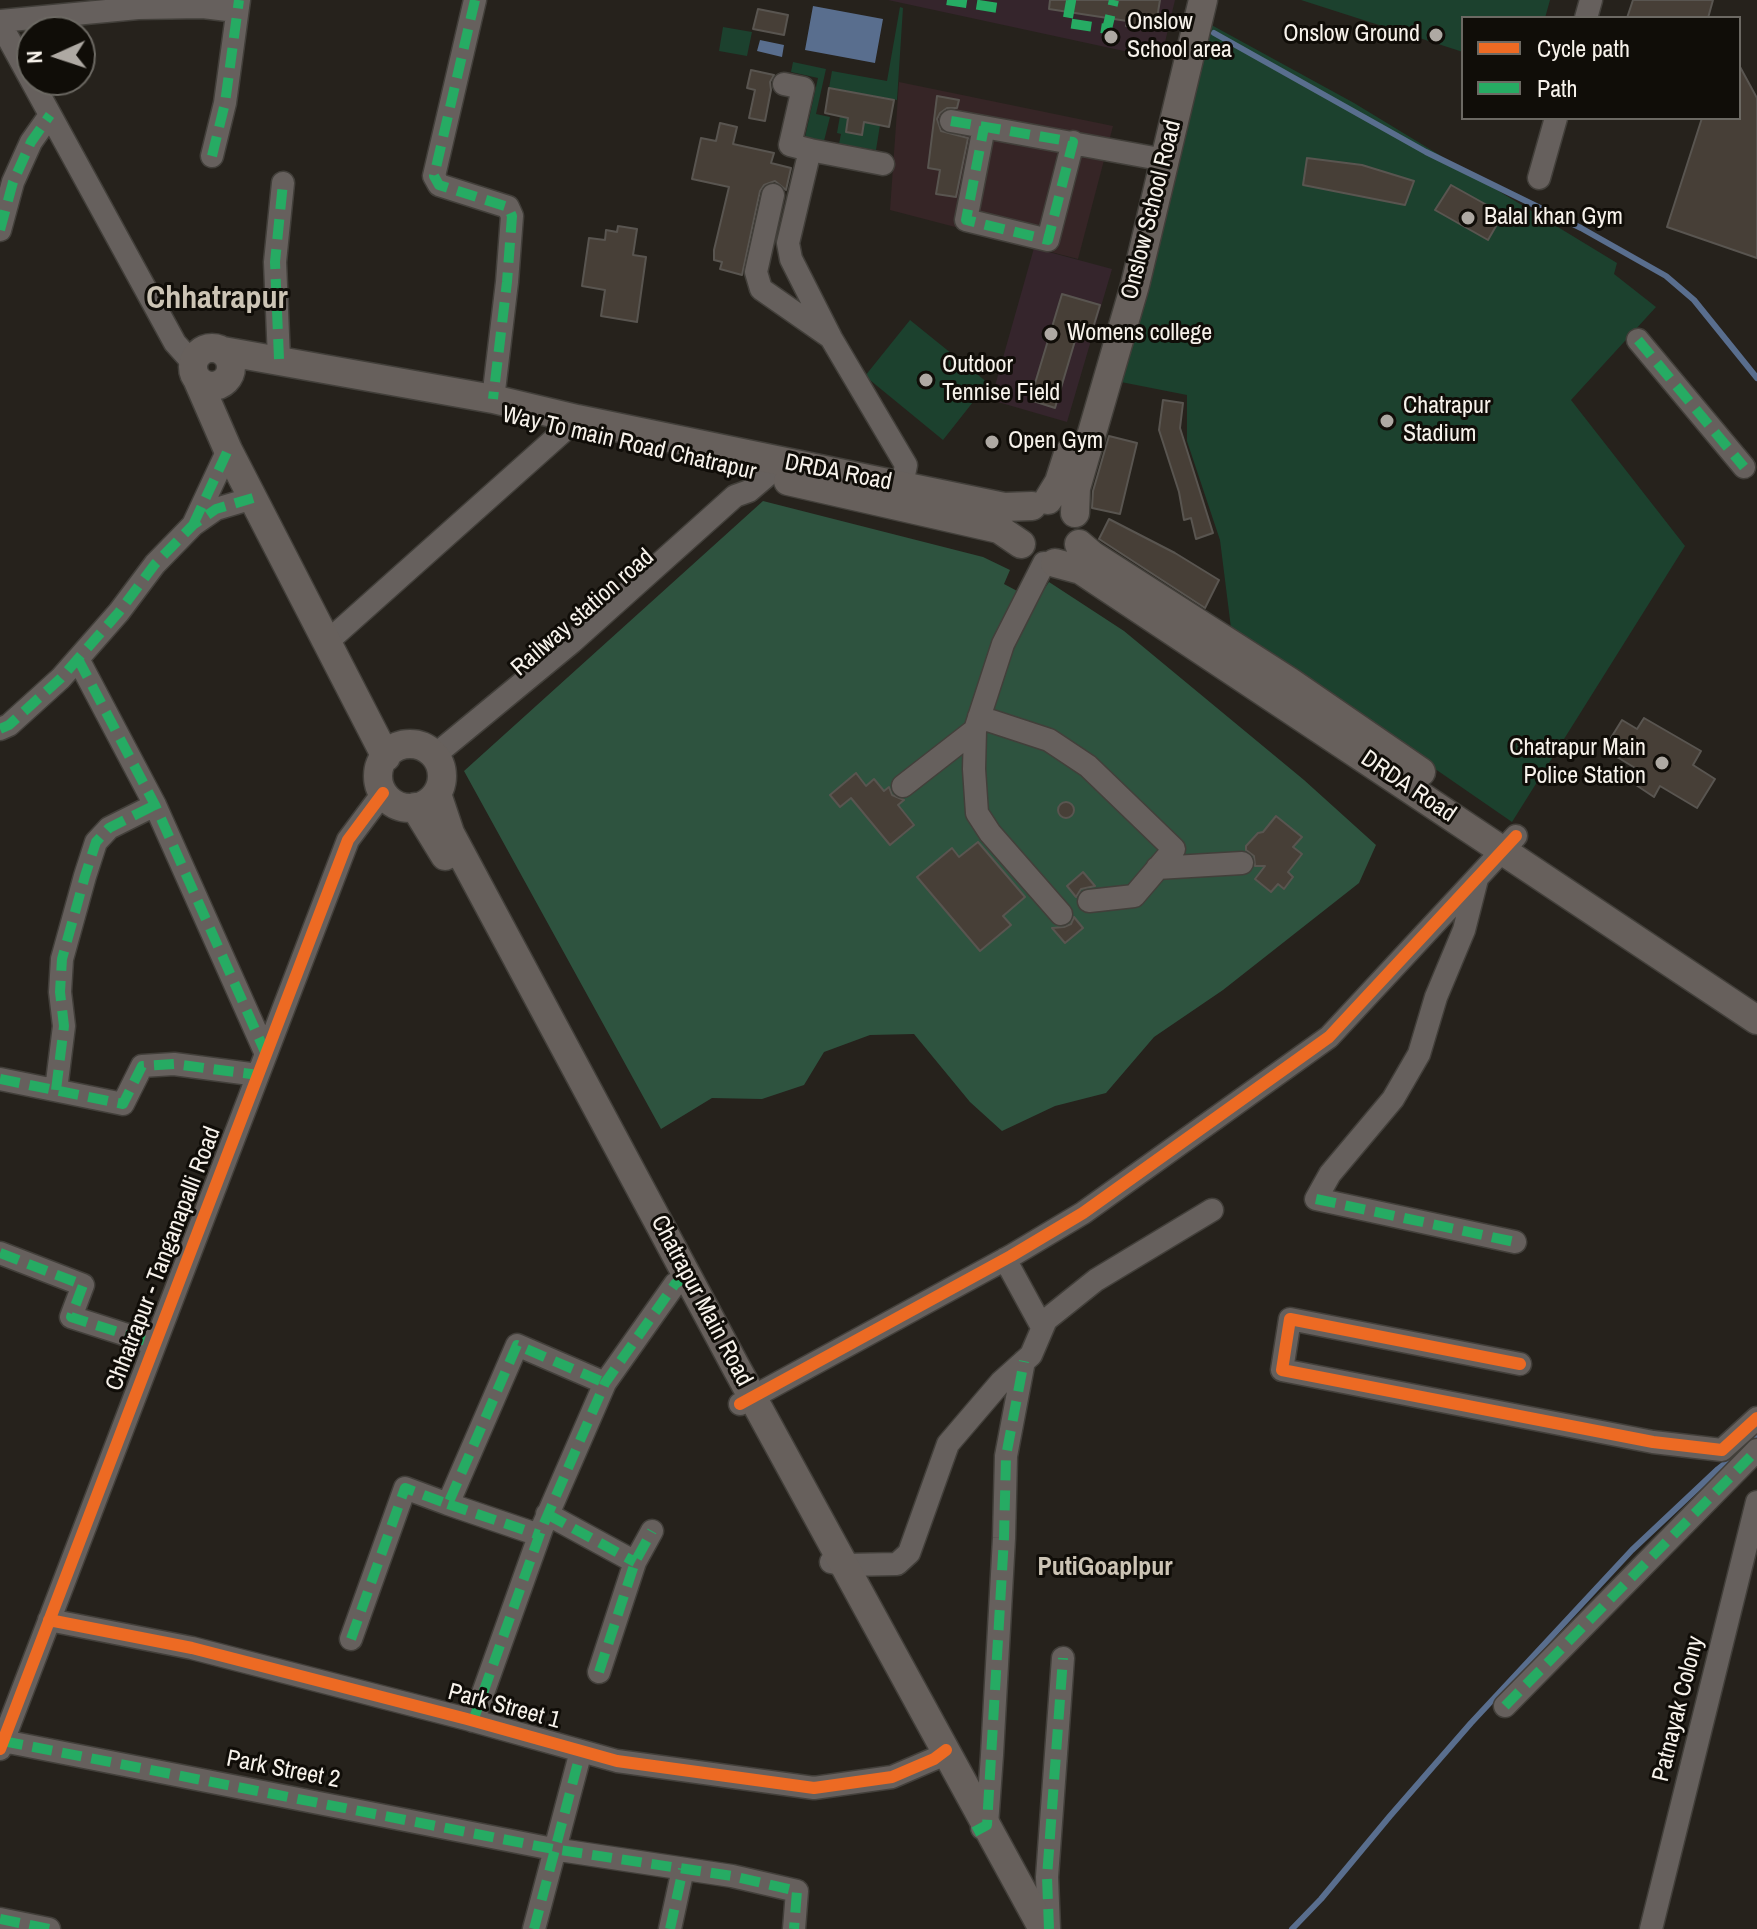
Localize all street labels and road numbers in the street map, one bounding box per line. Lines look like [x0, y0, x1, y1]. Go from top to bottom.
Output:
street label: Onslow School Road [1116, 117, 1188, 303]
street label: Way To main Road Chatrapur [499, 401, 759, 487]
street label: DRDA Road [782, 449, 894, 497]
street label: Railway station road [506, 543, 660, 683]
street label: DRDA Road [1355, 745, 1461, 829]
street label: Chhatrapur - Tanganapalli Road [100, 1123, 228, 1395]
street label: Chatrapur Main Road [644, 1211, 758, 1391]
street label: Patnayak Colony [1647, 1633, 1711, 1785]
street label: Park Street 1 [445, 1678, 563, 1736]
street label: Park Street 2 [224, 1745, 342, 1795]

